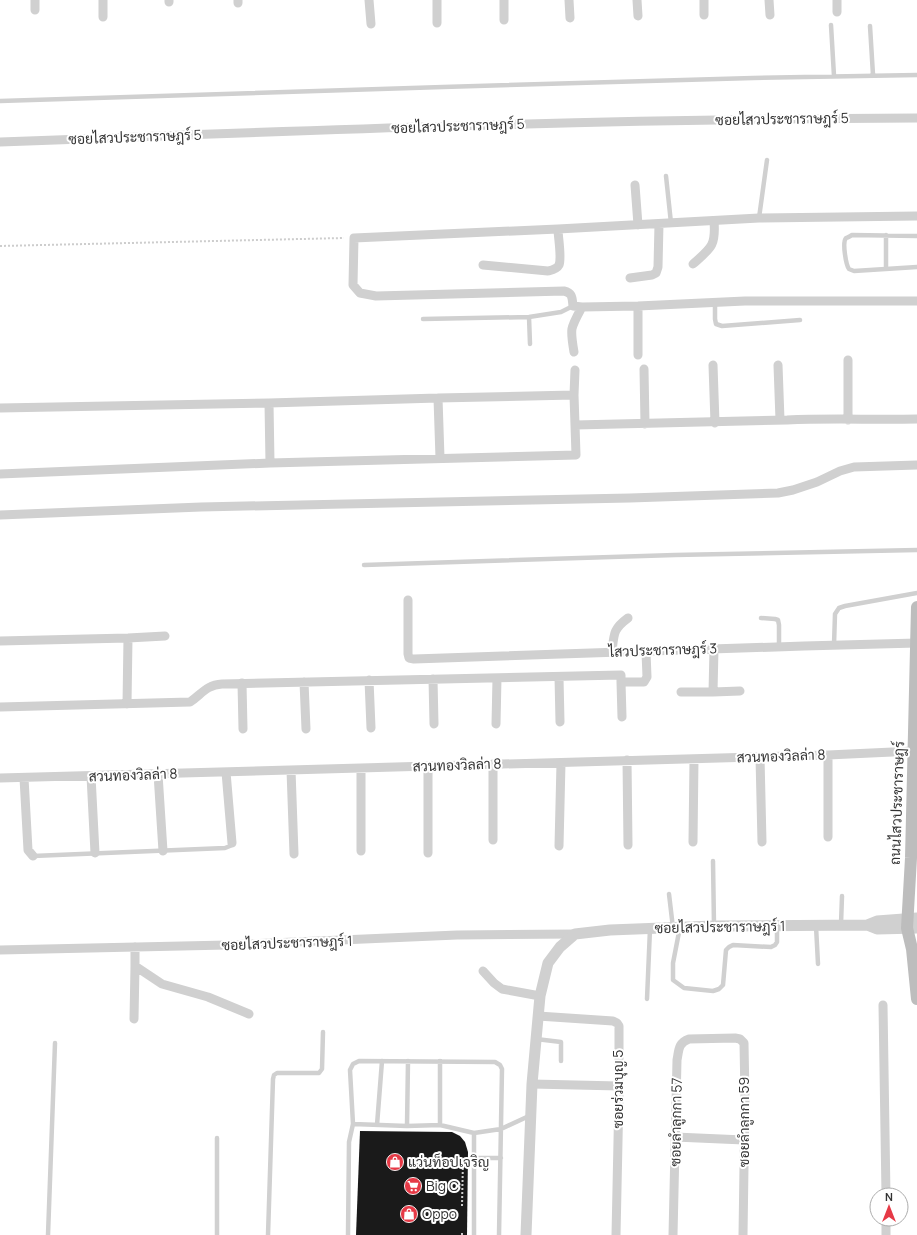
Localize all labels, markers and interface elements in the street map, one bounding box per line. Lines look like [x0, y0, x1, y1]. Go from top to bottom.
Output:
street label: ซอยไสวประชาราษฎร์ 5 [715, 108, 849, 129]
street label: ซอยไสวประชาราษฎร์ 5 [391, 114, 525, 137]
street label: ซอยไสวประชาราษฎร์ 5 [68, 125, 202, 148]
street label: ไสวประชาราษฎร์ 3 [607, 638, 717, 661]
street label: ถนนไสวประชาราษฎร์ [885, 741, 908, 865]
street label: สวนทองวิลล่า 8 [736, 744, 826, 767]
street label: สวนทองวิลล่า 8 [412, 753, 502, 776]
street label: สวนทองวิลล่า 8 [88, 763, 178, 786]
street label: ซอยไสวประชาราษฎร์ 1 [654, 916, 786, 937]
street label: ซอยไสวประชาราษฎร์ 1 [221, 931, 353, 954]
street label: ซอยร่วมบุญ 5 [608, 1050, 628, 1128]
street label: ซอยลำลูกกา 57 [665, 1077, 687, 1167]
street label: ซอยลำลูกกา 59 [734, 1077, 754, 1167]
shop icon: แว่นท็อปเจริญ [385, 1152, 405, 1172]
place label: แว่นท็อปเจริญ [408, 1152, 489, 1171]
supermarket icon: Big C [403, 1176, 423, 1196]
place label: Big C [426, 1176, 459, 1195]
north arrow [869, 1187, 909, 1227]
text: N [885, 1189, 893, 1204]
shop icon: Oppo [399, 1204, 419, 1224]
place label: Oppo [422, 1204, 457, 1223]

